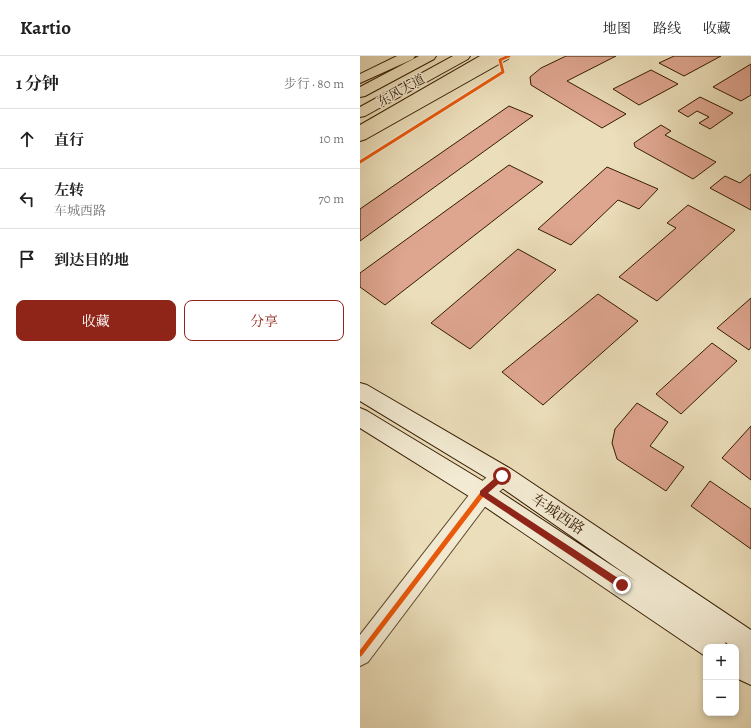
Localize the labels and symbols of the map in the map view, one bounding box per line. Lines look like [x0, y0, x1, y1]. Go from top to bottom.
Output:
street label: 东风大道 [374, 70, 428, 110]
route start [493, 467, 511, 485]
street label: 车城西路 [528, 489, 588, 539]
route end [613, 576, 631, 594]

